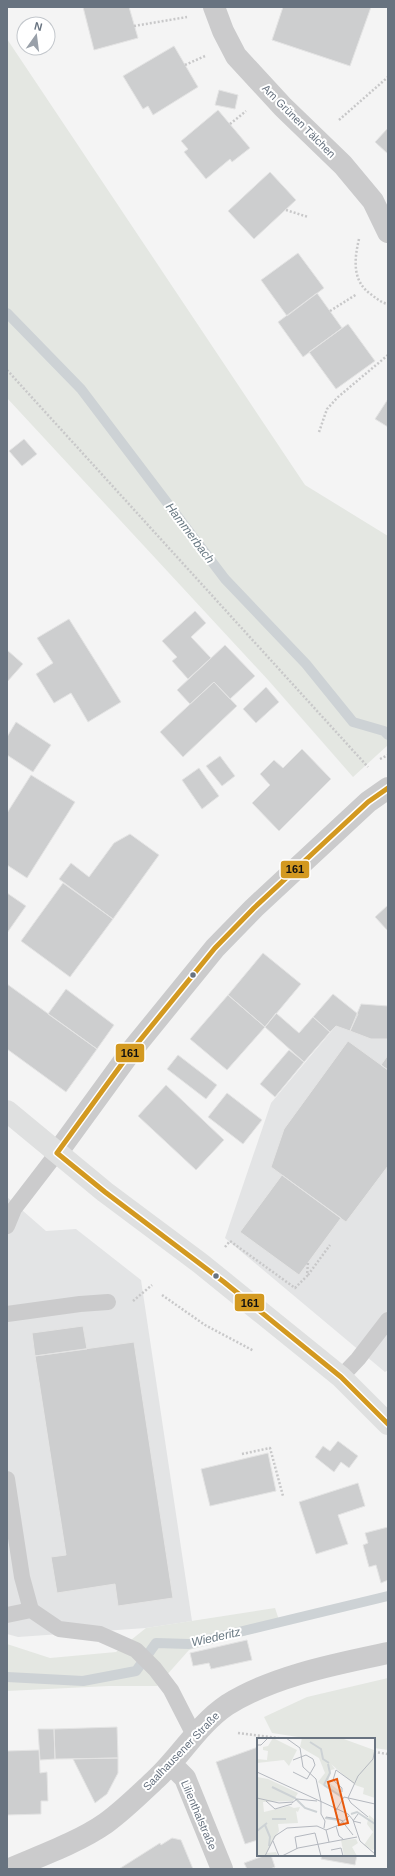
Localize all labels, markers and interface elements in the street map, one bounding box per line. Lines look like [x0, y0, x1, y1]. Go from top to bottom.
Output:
north arrow [16, 16, 56, 56]
text: N [33, 20, 44, 33]
street label: Am Grünen Tälchen [260, 82, 338, 160]
water label: Hammerbach [163, 500, 217, 566]
line badge: 161 [280, 860, 310, 879]
text: 161 [286, 863, 304, 875]
unlabelled marker [188, 970, 198, 980]
line badge: 161 [115, 1043, 145, 1063]
text: 161 [121, 1047, 139, 1059]
unlabelled marker [211, 1271, 221, 1281]
line badge: 161 [234, 1293, 265, 1312]
text: 161 [241, 1297, 259, 1309]
water label: Wiederitz [190, 1625, 242, 1649]
street label: Saalhausener Straße [141, 1709, 221, 1793]
inset map [257, 1738, 375, 1856]
street label: Lilienthalstraße [179, 1778, 219, 1852]

